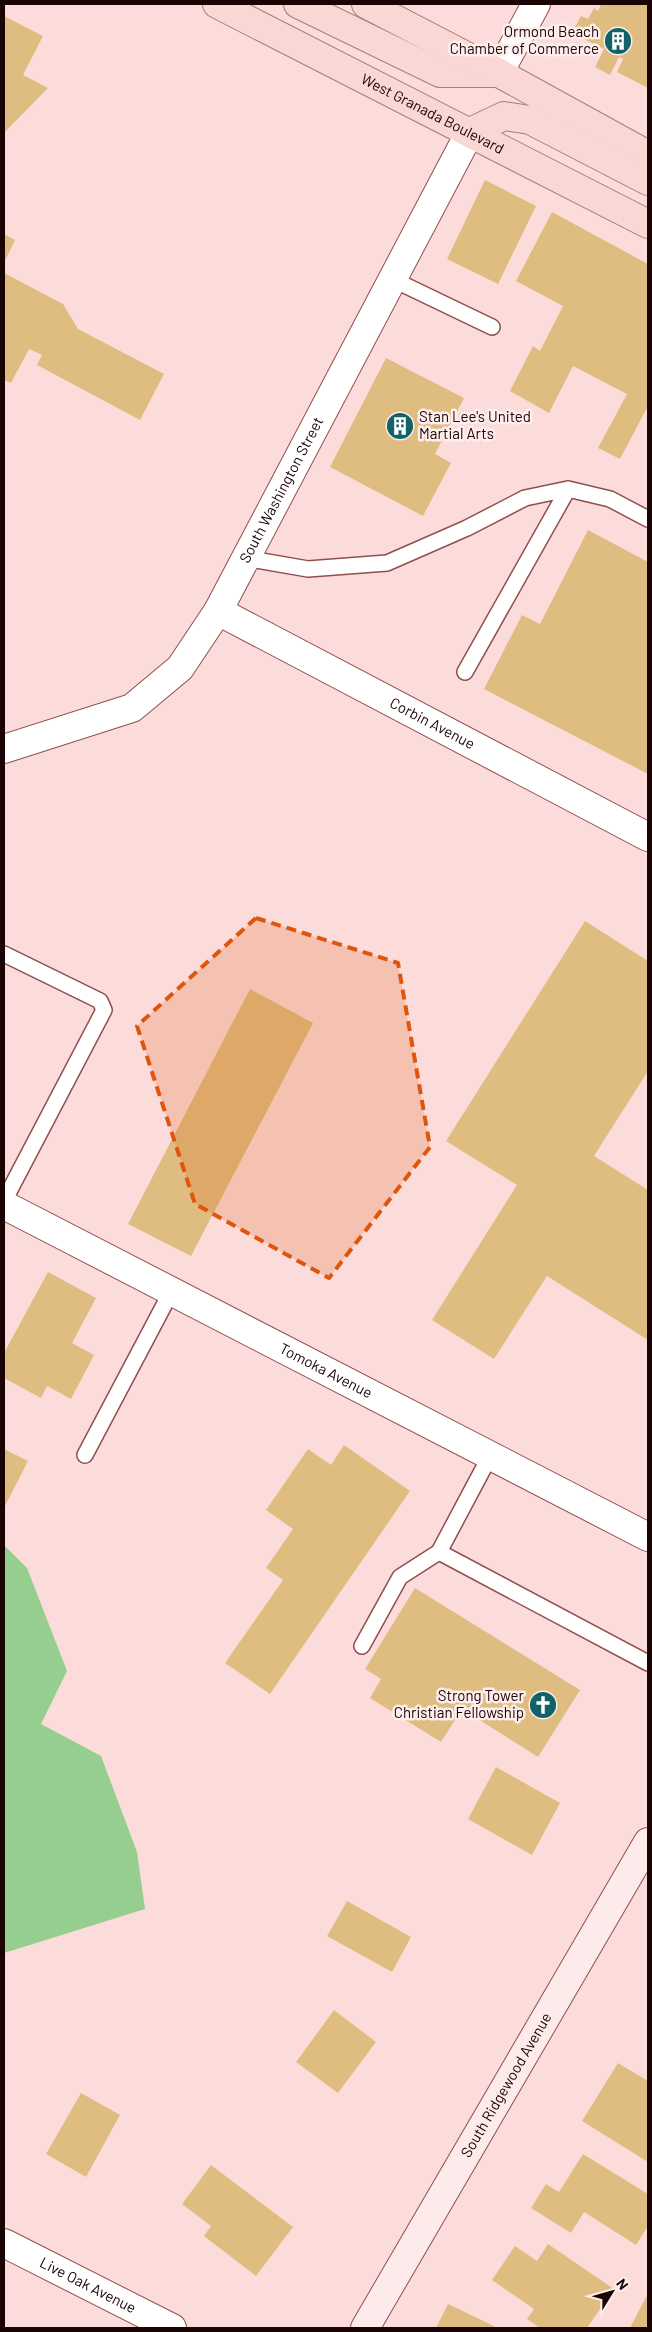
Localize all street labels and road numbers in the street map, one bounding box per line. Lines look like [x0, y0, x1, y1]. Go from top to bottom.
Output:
street label: West Granada Boulevard [358, 69, 508, 157]
street label: South Washington Street [235, 414, 327, 566]
street label: Corbin Avenue [387, 693, 478, 752]
street label: Tomoka Avenue [277, 1339, 376, 1401]
street label: South Ridgewood Avenue [456, 2009, 555, 2160]
street label: Live Oak Avenue [37, 2253, 139, 2316]

